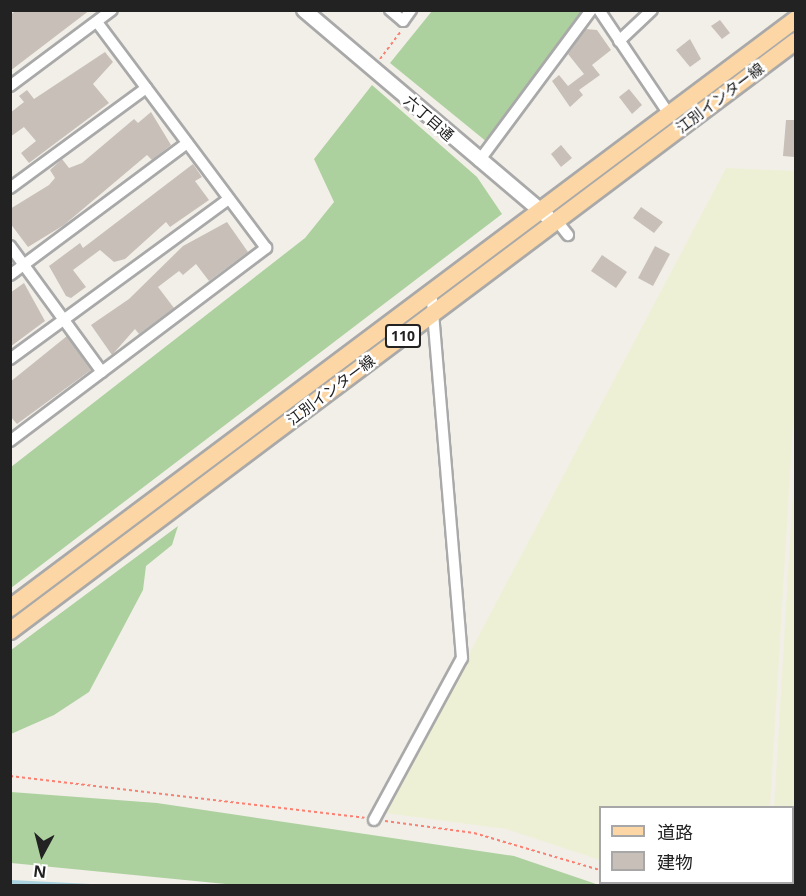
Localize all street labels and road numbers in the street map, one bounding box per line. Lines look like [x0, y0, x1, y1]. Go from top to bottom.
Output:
street label: 江別インター線 [673, 59, 767, 137]
street label: 六丁目通 [400, 92, 458, 144]
road number: 110 [384, 325, 422, 347]
street label: 江別インター線 [284, 351, 378, 429]

